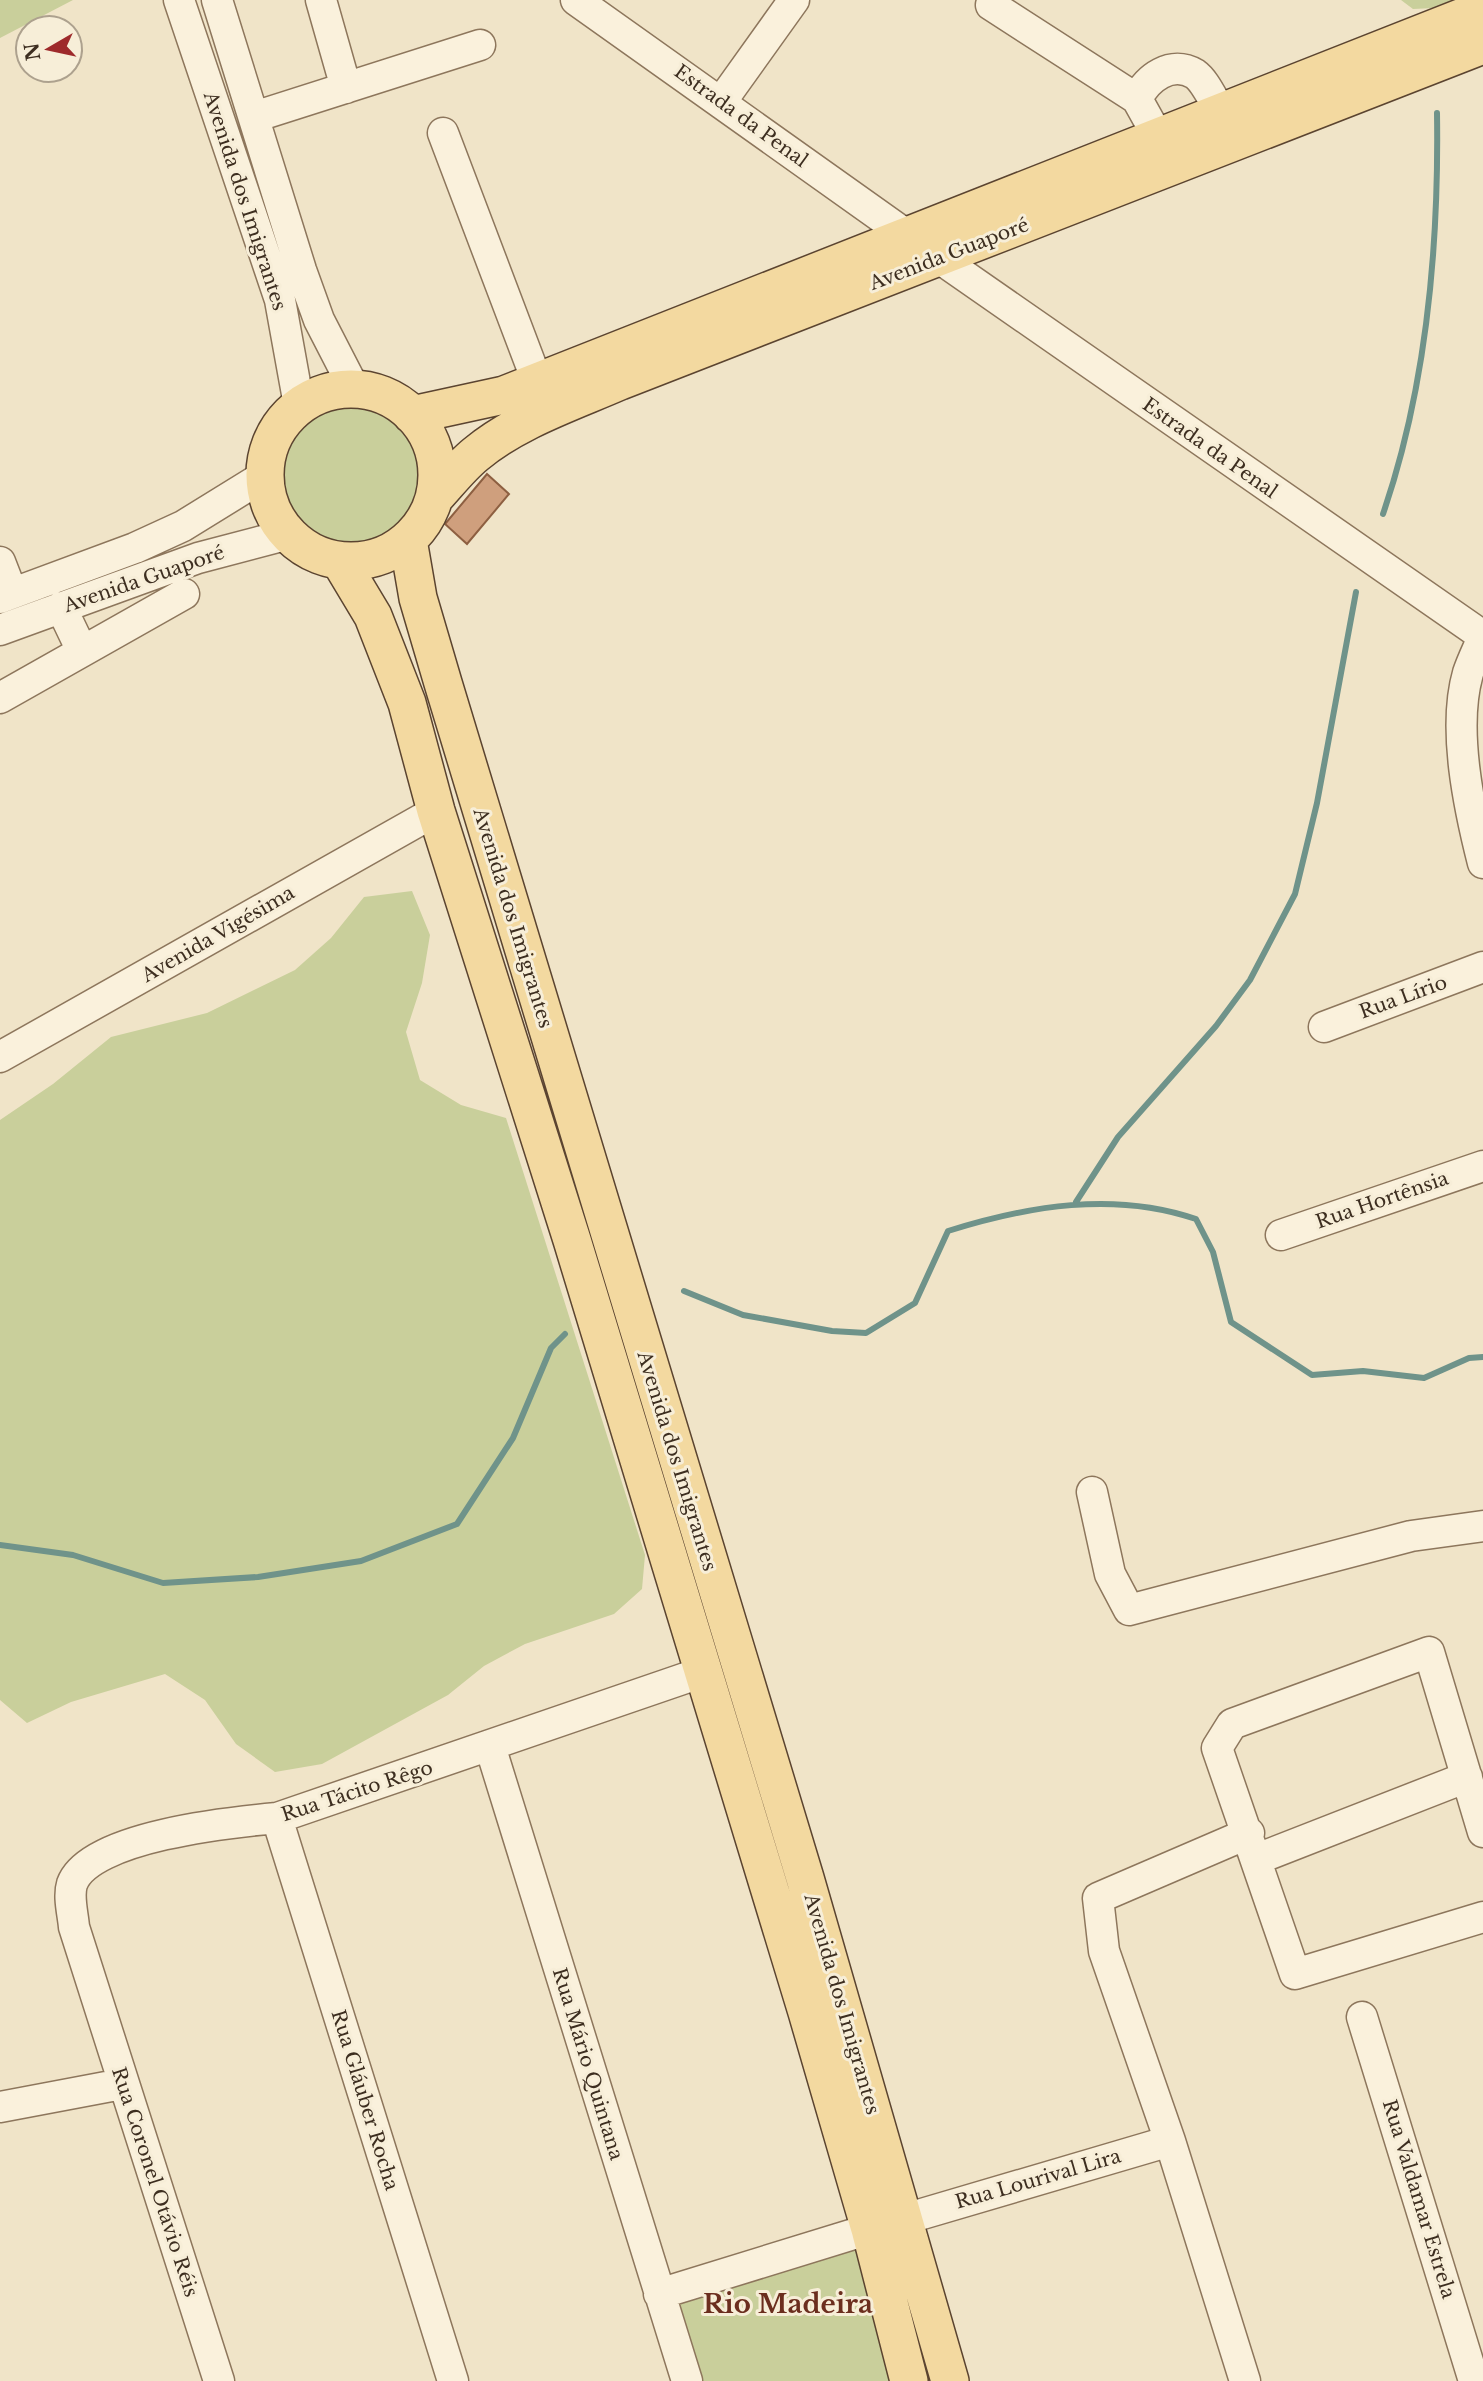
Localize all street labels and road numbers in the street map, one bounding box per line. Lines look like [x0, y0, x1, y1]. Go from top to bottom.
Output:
street label: Estrada da Penal [670, 60, 812, 172]
street label: Avenida dos Imigrantes [198, 88, 291, 313]
street label: Avenida Guaporé [865, 213, 1032, 295]
street label: Estrada da Penal [1138, 393, 1282, 503]
street label: Avenida Guaporé [60, 541, 227, 618]
street label: Avenida dos Imigrantes [468, 804, 557, 1031]
street label: Avenida Vigésima [137, 881, 299, 988]
street label: Rua Lírio [1356, 971, 1450, 1023]
street label: Rua Hortênsia [1313, 1166, 1452, 1233]
street label: Avenida dos Imigrantes [632, 1347, 721, 1574]
street label: Rua Tácito Rêgo [278, 1756, 436, 1826]
street label: Avenida dos Imigrantes [799, 1890, 885, 2117]
street label: Rua Mário Quintana [548, 1965, 628, 2163]
street label: Rua Gláuber Rocha [327, 2007, 404, 2194]
street label: Rua Coronel Otávio Réis [107, 2064, 203, 2300]
street label: Rua Valdamar Estrela [1378, 2097, 1460, 2302]
street label: Rua Lourival Lira [952, 2144, 1124, 2214]

